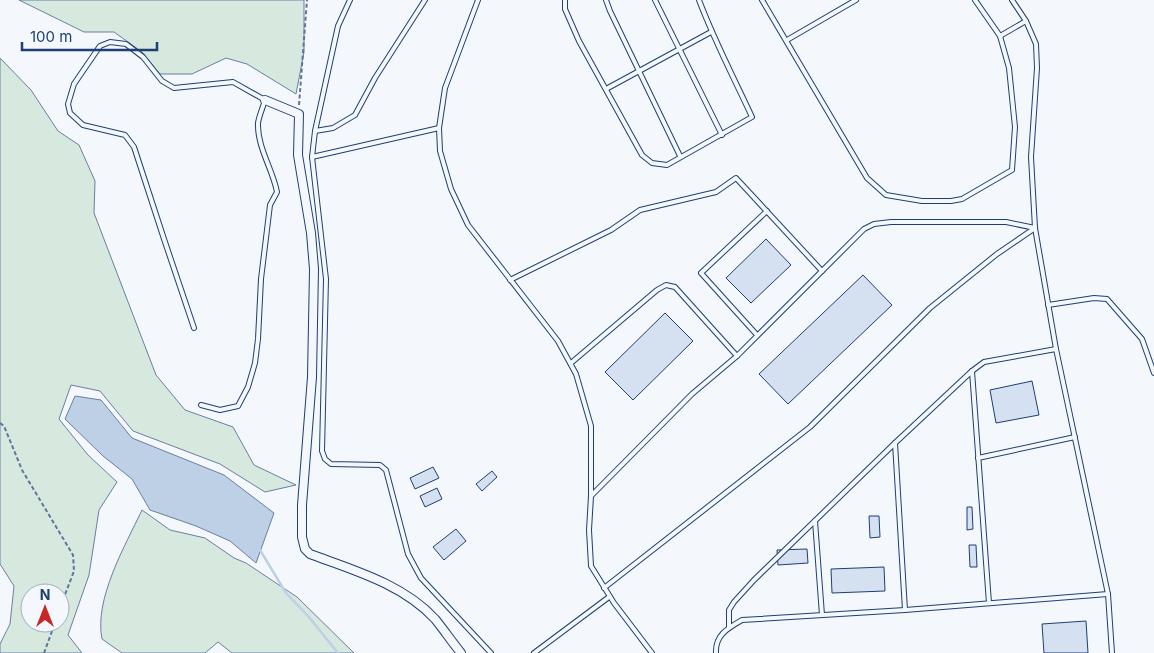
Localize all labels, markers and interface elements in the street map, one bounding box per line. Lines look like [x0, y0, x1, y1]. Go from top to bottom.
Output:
scale bar [22, 20, 158, 52]
text: 100 m [30, 27, 72, 46]
north arrow [20, 583, 70, 633]
text: N [40, 586, 50, 603]

